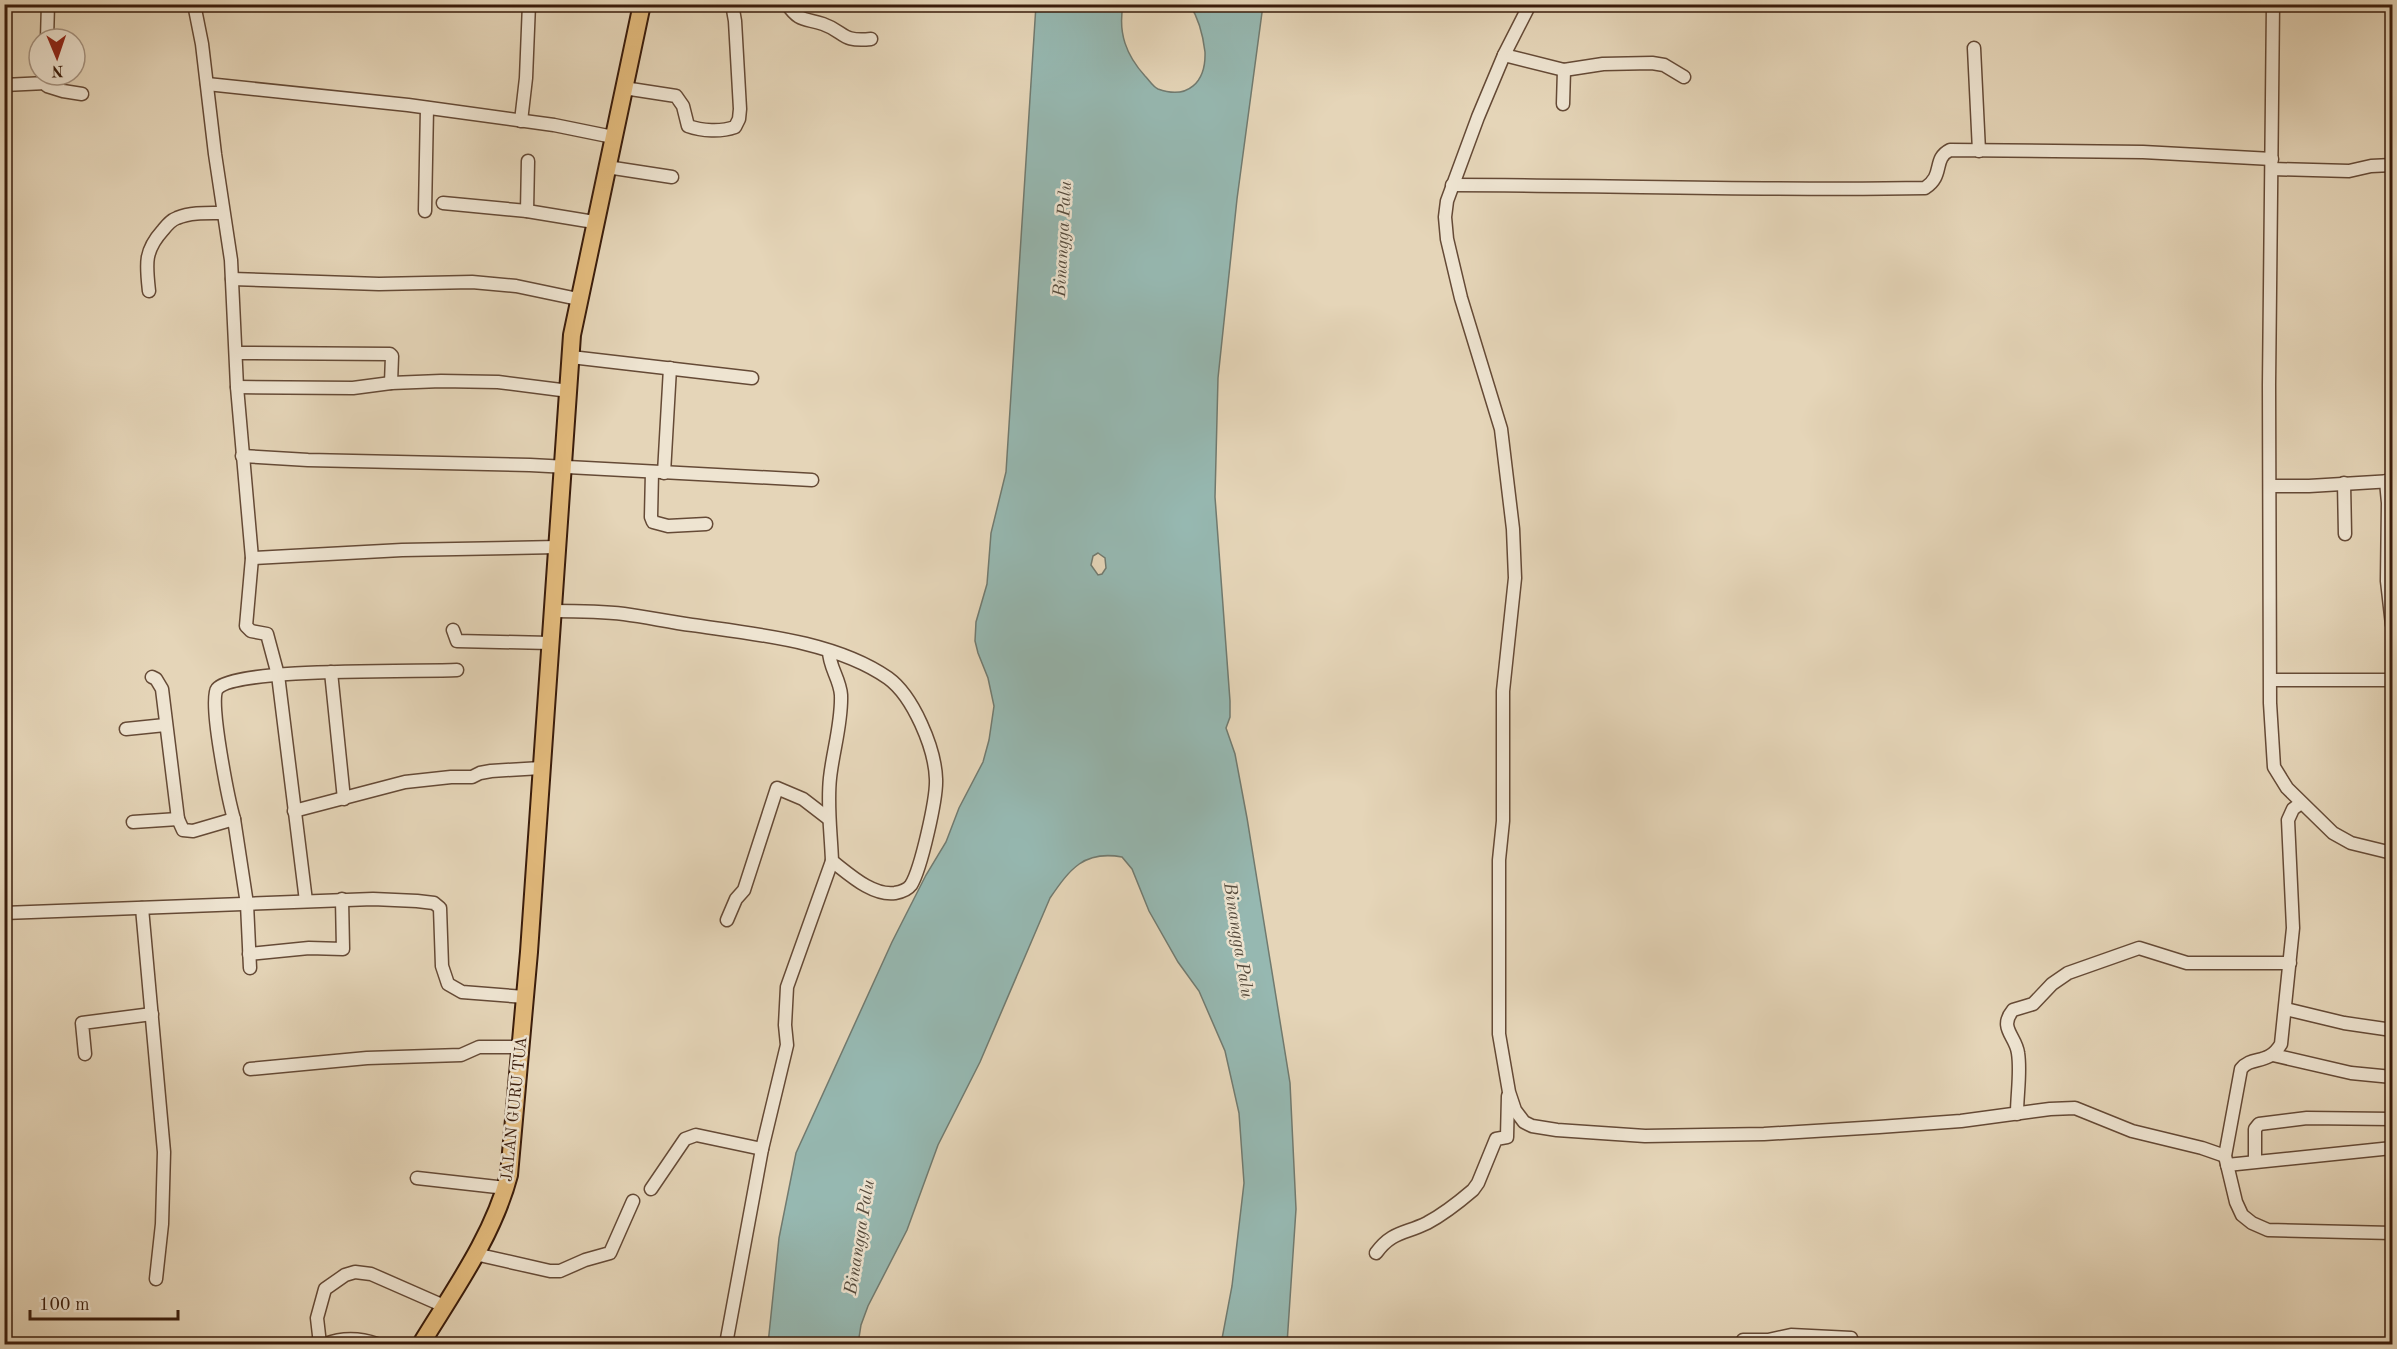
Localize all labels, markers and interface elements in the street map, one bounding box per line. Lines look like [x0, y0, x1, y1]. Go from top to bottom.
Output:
north arrow [27, 27, 87, 87]
text: N [50, 62, 64, 78]
water label: Binangga Palu [1051, 180, 1075, 299]
water label: Binangga Palu [1220, 880, 1256, 999]
street label: JALAN GURU TUA [499, 1036, 531, 1183]
water label: Binangga Palu [842, 1178, 878, 1297]
scale bar [30, 1283, 178, 1321]
text: 100 m [39, 1296, 90, 1314]

